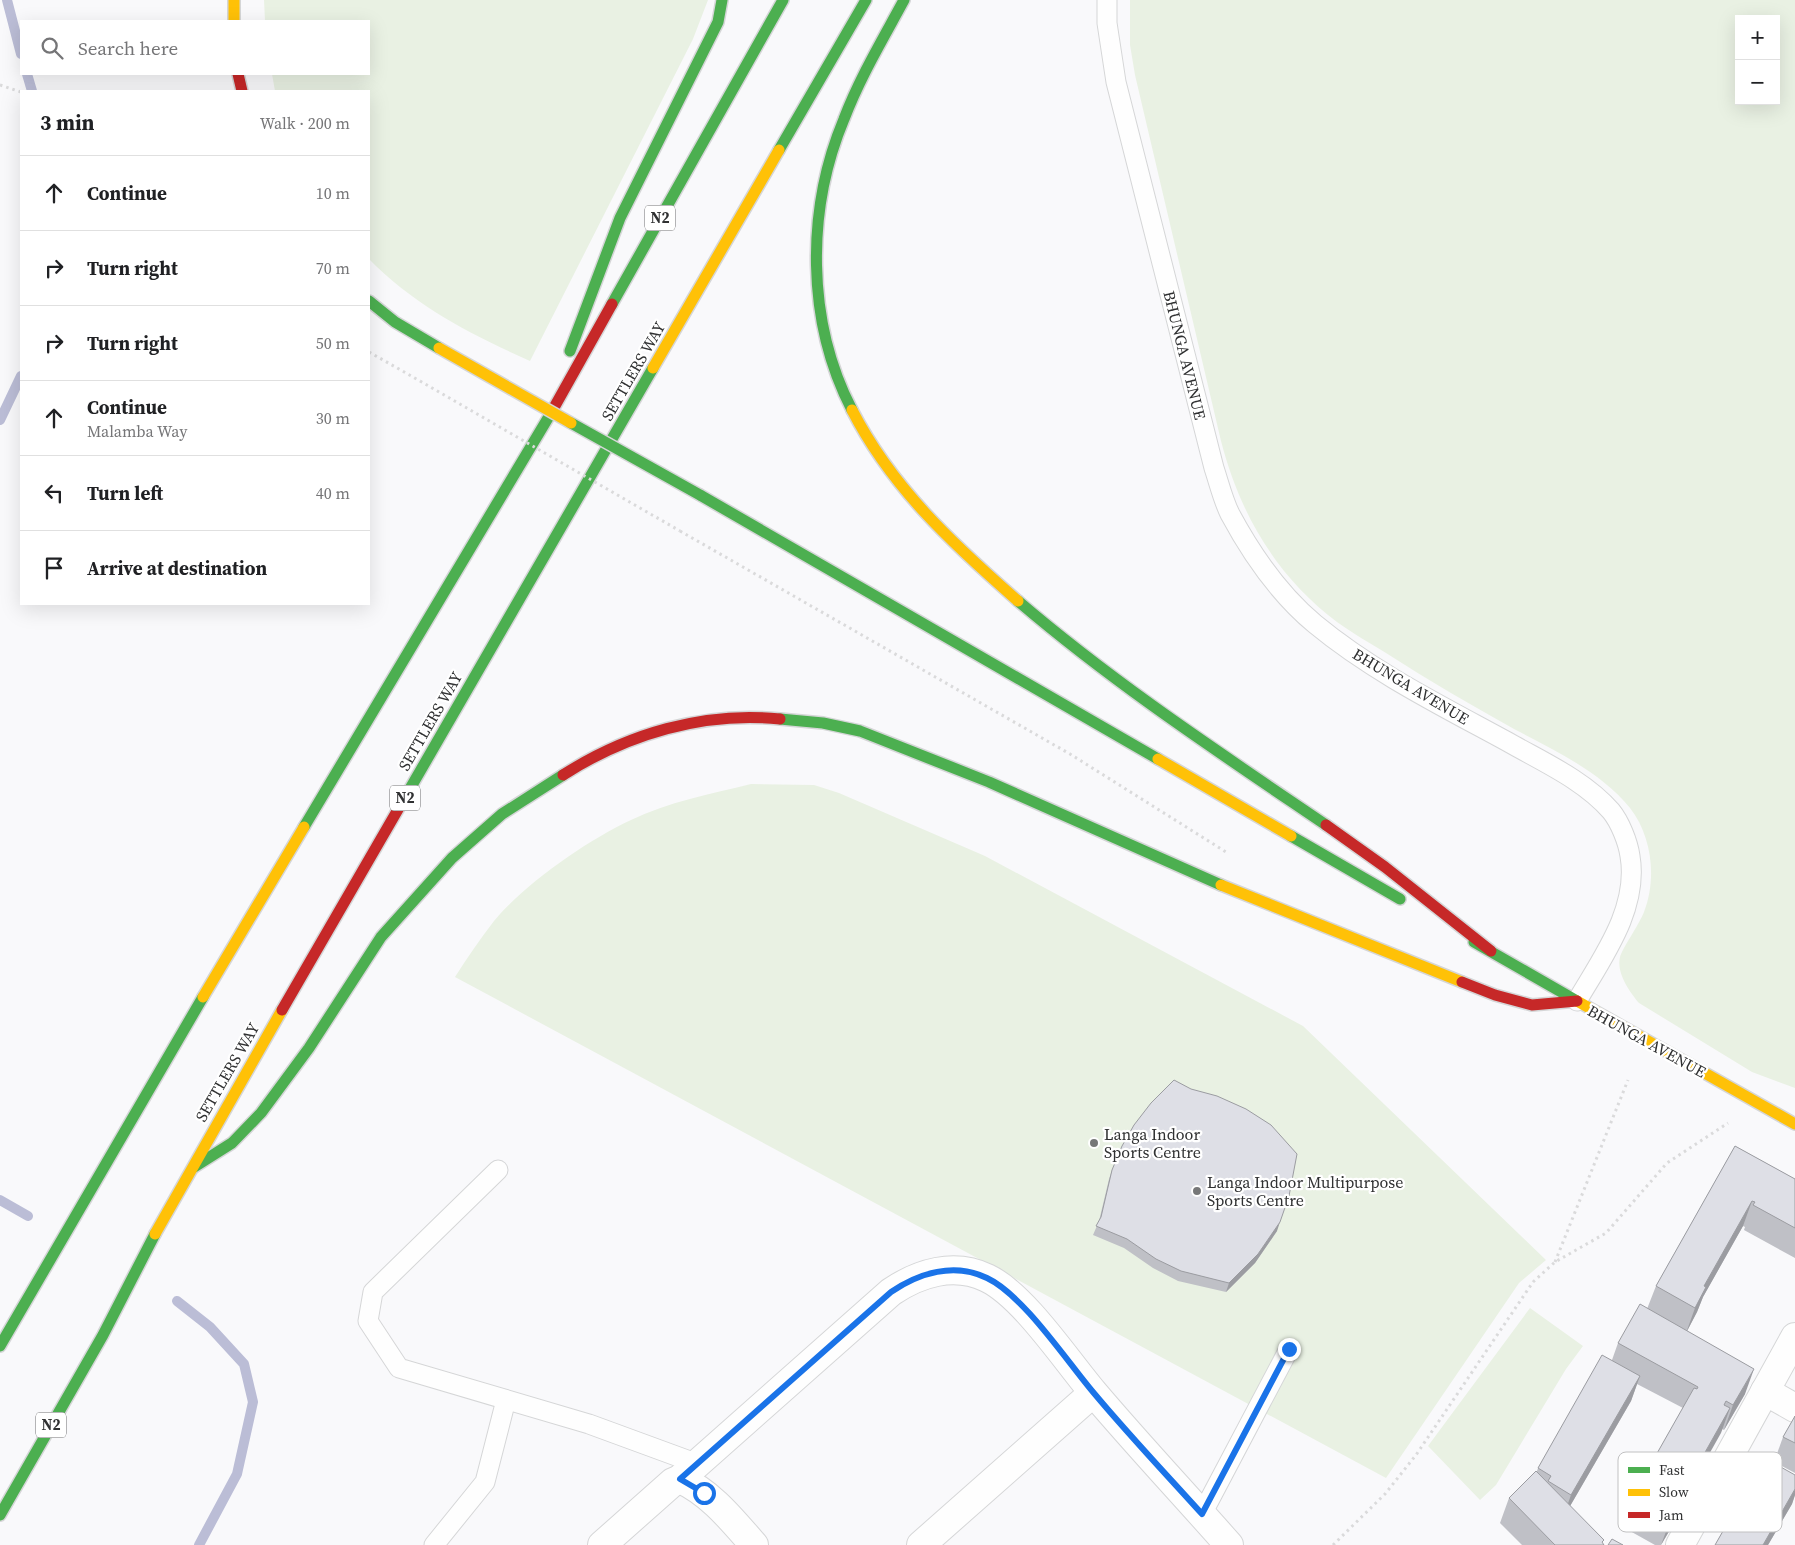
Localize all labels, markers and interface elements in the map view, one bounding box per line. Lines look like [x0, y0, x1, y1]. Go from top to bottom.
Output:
map controls [1735, 15, 1780, 105]
button: + [1735, 15, 1780, 60]
search box [20, 20, 370, 75]
icon: search [38, 34, 66, 62]
text: Search here [78, 35, 178, 61]
button: − [1735, 60, 1780, 105]
text: 3 min [40, 108, 95, 137]
text: Walk · 200 m [260, 112, 350, 134]
icon: ahead [40, 179, 68, 207]
text: Continue [87, 180, 167, 206]
text: 10 m [316, 182, 350, 204]
road number: N2 [645, 206, 675, 230]
icon: right [40, 254, 68, 282]
text: Turn right [87, 255, 178, 281]
text: 70 m [316, 257, 350, 279]
street label: BHUNGA AVENUE [1158, 288, 1212, 422]
street label: SETTLERS WAY [596, 317, 670, 425]
icon: right [40, 329, 68, 357]
text: Turn right [87, 330, 178, 356]
text: 50 m [316, 332, 350, 354]
text: Continue [87, 394, 167, 420]
icon: ahead [40, 404, 68, 432]
text: 30 m [316, 407, 350, 429]
text: Malamba Way [87, 420, 187, 442]
icon: left [40, 479, 68, 507]
text: Turn left [87, 480, 163, 506]
text: 40 m [316, 482, 350, 504]
icon: arrive [40, 554, 68, 582]
text: Arrive at destination [87, 555, 267, 581]
street label: BHUNGA AVENUE [1349, 643, 1474, 730]
street label: SETTLERS WAY [393, 667, 467, 775]
road number: N2 [390, 786, 420, 810]
street label: BHUNGA AVENUE [1584, 999, 1710, 1083]
street label: SETTLERS WAY [190, 1018, 264, 1126]
place label: Langa Indoor Sports Centre [1104, 1123, 1201, 1163]
marker: Langa Indoor Sports Centre [1088, 1137, 1100, 1149]
place label: Langa Indoor Multipurpose Sports Centre [1207, 1171, 1403, 1211]
marker: Langa Indoor Multipurpose Sports Centre [1191, 1185, 1203, 1197]
route end [1278, 1338, 1301, 1361]
road number: N2 [36, 1412, 66, 1438]
legend [1618, 1452, 1782, 1532]
text: Fast [1659, 1460, 1685, 1480]
route start [693, 1482, 716, 1505]
text: Slow [1659, 1482, 1689, 1502]
text: Jam [1658, 1505, 1684, 1525]

